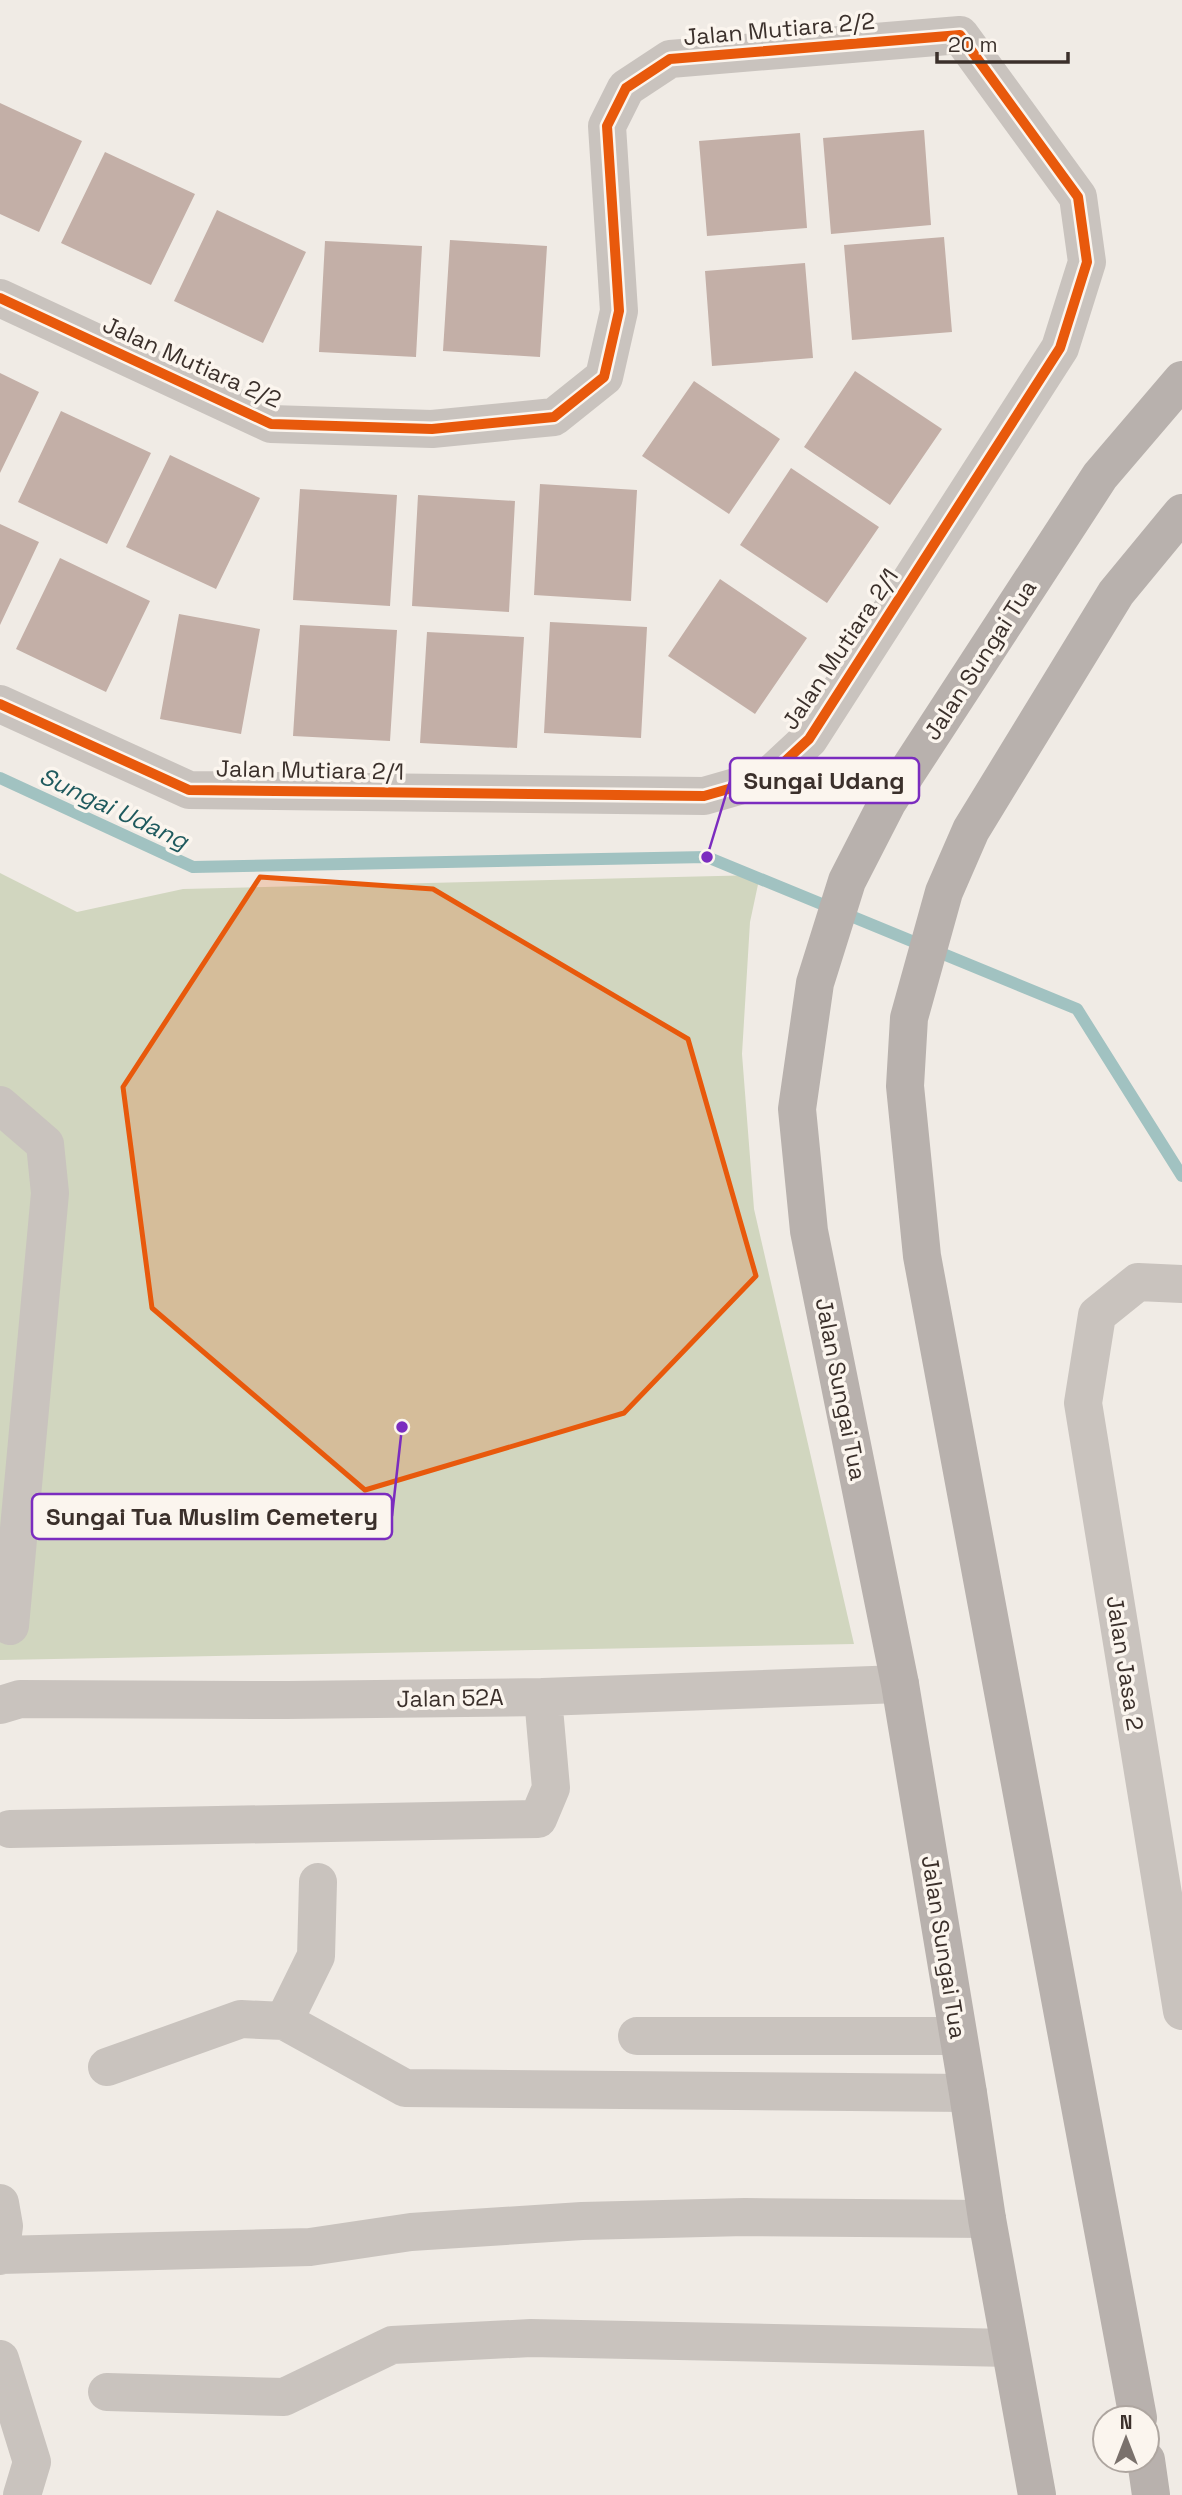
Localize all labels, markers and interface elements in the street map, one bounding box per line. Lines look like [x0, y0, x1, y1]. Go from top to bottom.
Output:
street label: Jalan Mutiara 2/2 [682, 6, 876, 52]
scale bar [937, 21, 1068, 65]
text: 20 m [948, 31, 998, 58]
street label: Jalan Mutiara 2/2 [98, 309, 286, 415]
street label: Jalan Mutiara 2/1 [775, 563, 905, 735]
street label: Jalan Sungai Tua [917, 574, 1043, 746]
street label: Jalan Mutiara 2/1 [216, 753, 404, 787]
callout: Sungai Udang [730, 758, 919, 803]
water label: Sungai Udang [35, 760, 195, 857]
text: Sungai Udang [743, 765, 905, 796]
street label: Jalan Sungai Tua [809, 1295, 873, 1483]
callout: Sungai Tua Muslim Cemetery [32, 1494, 392, 1539]
text: Sungai Tua Muslim Cemetery [46, 1501, 378, 1532]
street label: Jalan Jasa 2 [1100, 1593, 1150, 1733]
street label: Jalan 52A [396, 1682, 504, 1714]
street label: Jalan Sungai Tua [915, 1853, 973, 2041]
north arrow [1091, 2404, 1161, 2474]
text: N [1120, 2410, 1132, 2435]

